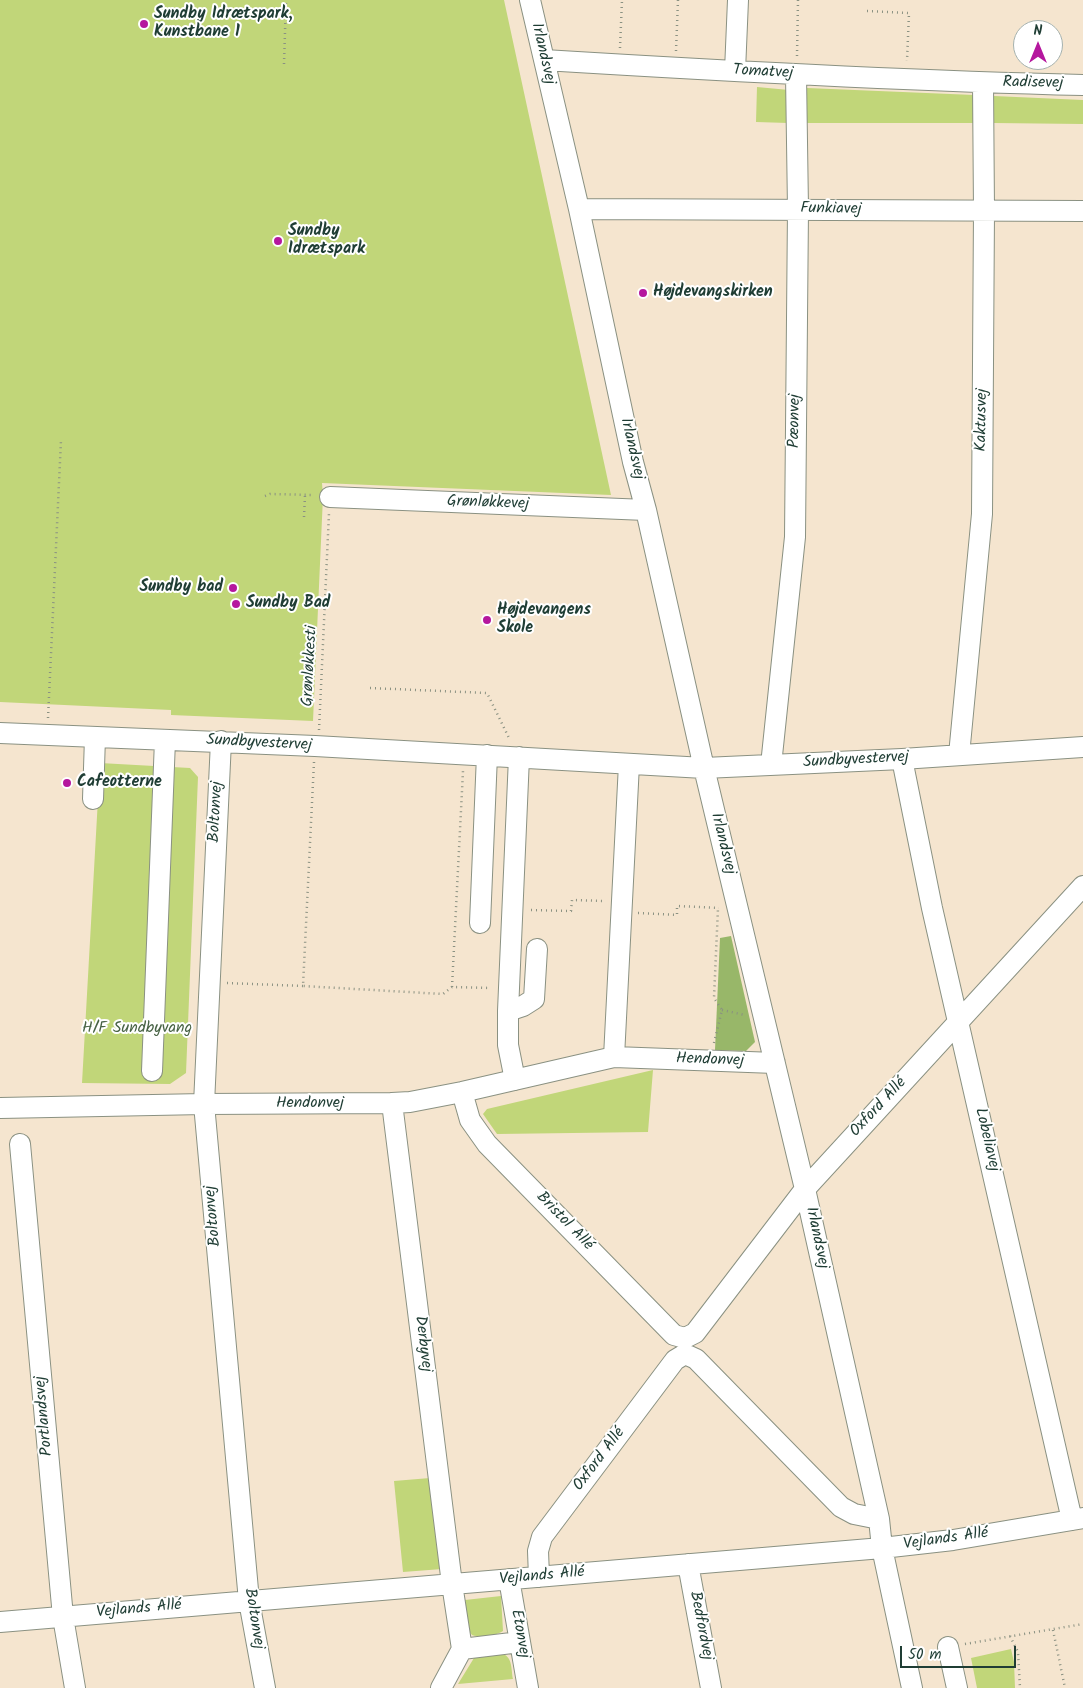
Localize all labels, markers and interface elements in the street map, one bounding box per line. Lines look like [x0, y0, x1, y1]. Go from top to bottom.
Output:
place label: Sundby Idrætspark, Kunstbane 1 [154, 5, 293, 43]
marker: Sundby Idrætspark, Kunstbane 1 [138, 18, 150, 30]
north arrow [1013, 20, 1063, 70]
text: N [1034, 20, 1042, 42]
street label: Irlandsvej [526, 21, 558, 87]
street label: Tomatvej [732, 62, 794, 84]
street label: Radisevej [1003, 74, 1063, 94]
street label: Funkiavej [800, 200, 862, 220]
place label: Sundby Idrætspark [288, 222, 365, 260]
marker: Sundby Idrætspark [272, 235, 284, 247]
place label: Højdevangskirken [653, 283, 773, 303]
marker: Højdevangskirken [637, 287, 649, 299]
street label: Kaktusvej [973, 388, 993, 452]
street label: Pæonvej [786, 394, 806, 448]
street label: Irlandsvej [615, 416, 647, 482]
street label: Grønløkkevej [447, 493, 529, 515]
place label: Sundby bad [139, 578, 223, 598]
marker: Sundby bad [227, 582, 239, 594]
place label: Sundby Bad [246, 594, 330, 614]
marker: Sundby Bad [230, 598, 242, 610]
place label: Højdevangens Skole [497, 601, 591, 639]
marker: Højdevangens Skole [481, 614, 493, 626]
street label: Grønløkkesti [299, 625, 323, 707]
street label: Sundbyvestervej [206, 732, 312, 756]
street label: Sundbyvestervej [803, 749, 909, 773]
place label: Cafeotterne [77, 773, 162, 793]
marker: Cafeotterne [61, 777, 73, 789]
street label: Boltonvej [206, 781, 228, 843]
street label: Irlandsvej [705, 811, 739, 877]
park label: H/F Sundbyvang [82, 1019, 192, 1039]
street label: Hendonvej [676, 1050, 744, 1072]
street label: Oxford Allé [847, 1074, 911, 1142]
street label: Hendonvej [276, 1094, 344, 1114]
street label: Lobeliavej [969, 1106, 1003, 1174]
street label: Boltonvej [202, 1185, 226, 1247]
street label: Bristol Allé [531, 1189, 597, 1255]
street label: Irlandsvej [800, 1205, 832, 1271]
street label: Derbyvej [409, 1315, 435, 1373]
street label: Portlandsvej [32, 1375, 58, 1457]
street label: Oxford Allé [570, 1425, 630, 1495]
street label: Vejlands Allé [902, 1525, 990, 1555]
street label: Vejlands Allé [499, 1564, 585, 1590]
street label: Boltonvej [239, 1587, 267, 1651]
street label: Bedfordvej [684, 1590, 716, 1662]
street label: Vejlands Allé [96, 1597, 182, 1623]
street label: Etonvej [505, 1608, 533, 1660]
scale bar [903, 1636, 1019, 1668]
text: 50 m [908, 1643, 942, 1667]

